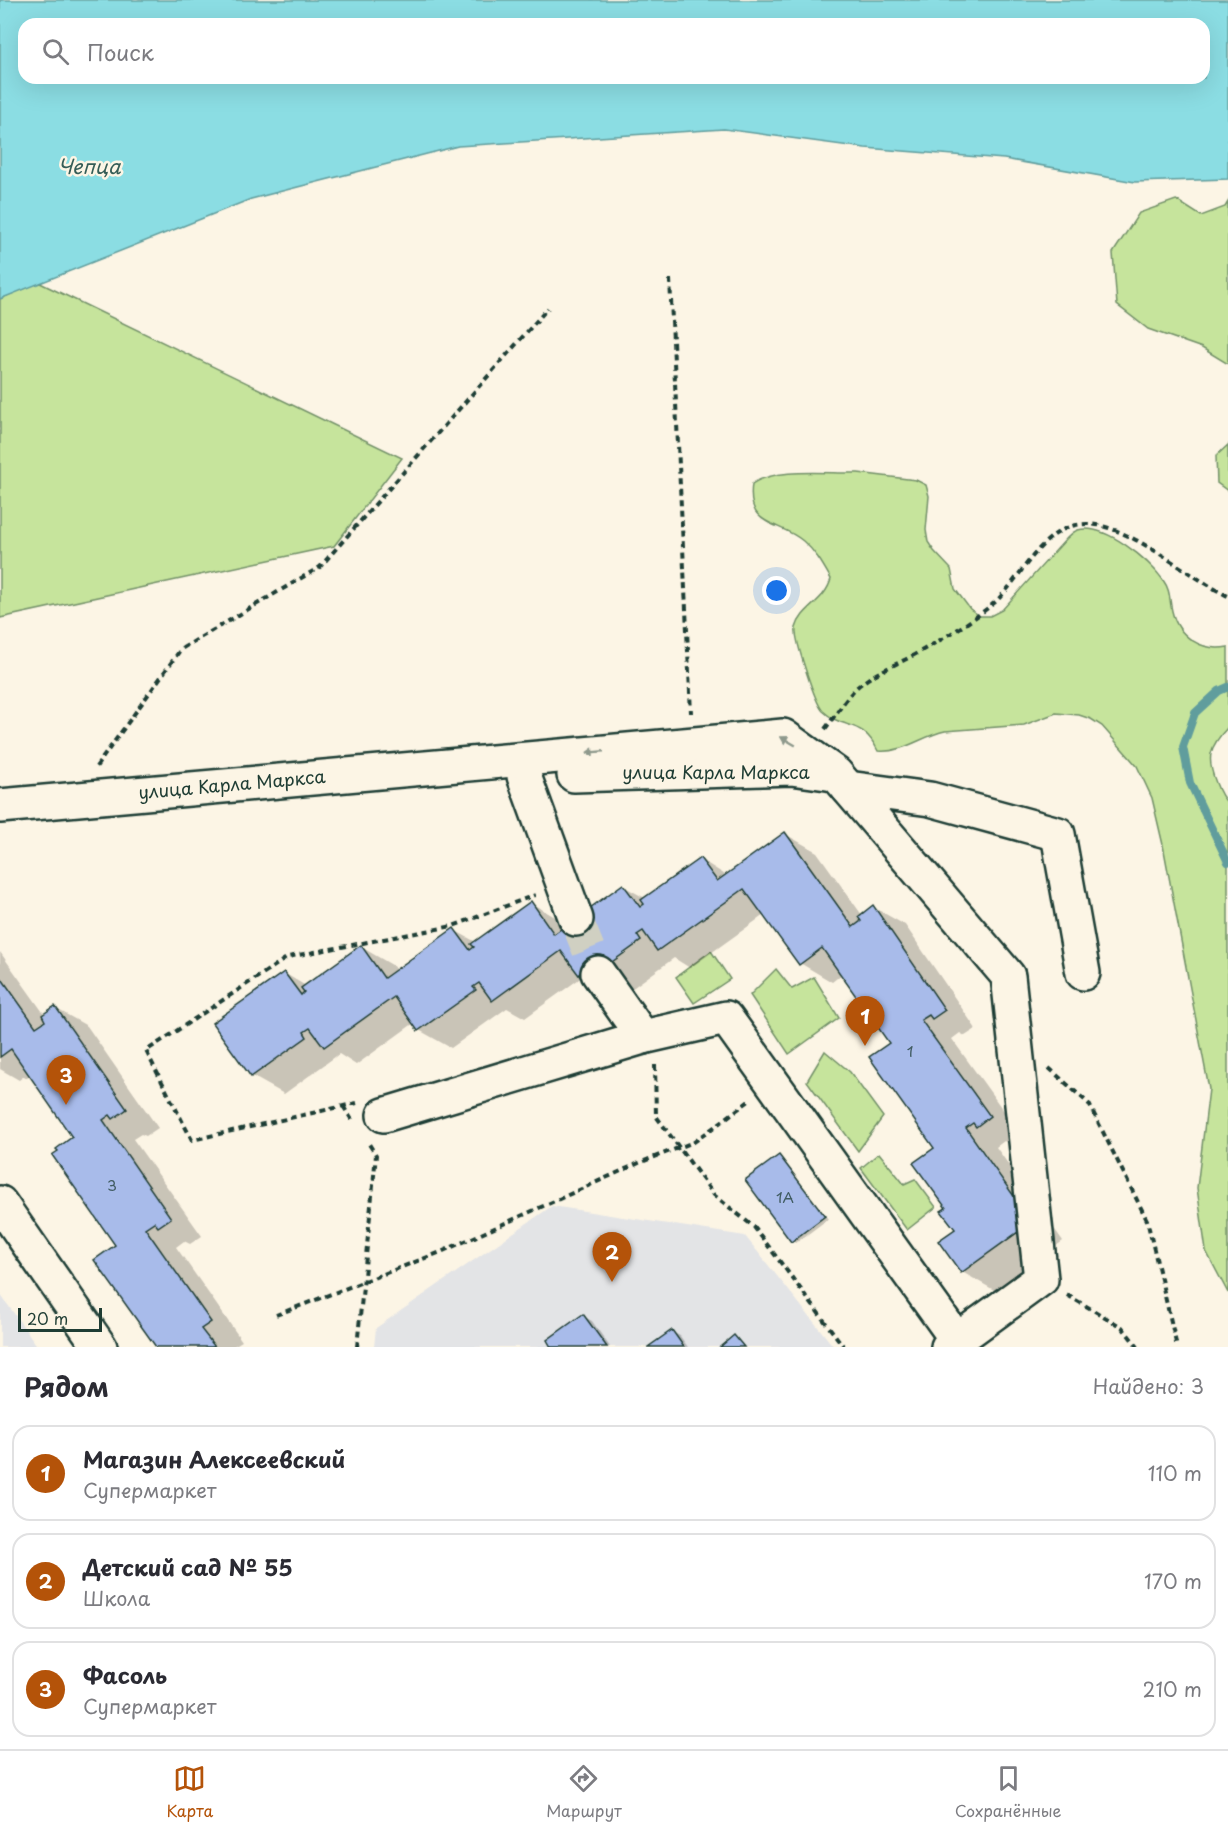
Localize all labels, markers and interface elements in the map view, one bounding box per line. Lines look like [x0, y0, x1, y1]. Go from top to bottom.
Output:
search box [18, 18, 1210, 84]
icon: search [39, 35, 72, 68]
text: Поиск [87, 35, 154, 68]
water label: Чепца [57, 151, 122, 181]
your location [762, 576, 791, 605]
one-way arrow [779, 736, 796, 746]
one-way arrow [586, 748, 605, 757]
street label: улица Карла Маркса [622, 758, 811, 785]
street label: улица Карла Маркса [137, 762, 327, 805]
pin: 1 [846, 996, 884, 1046]
house number: 1 [907, 1039, 913, 1062]
pin: 3 [46, 1056, 86, 1105]
house number: 3 [107, 1173, 117, 1196]
house number: 1А [776, 1185, 794, 1208]
pin: 2 [592, 1232, 632, 1282]
scale bar [18, 1305, 102, 1332]
text: 20 m [27, 1306, 68, 1330]
text: Рядом [24, 1367, 109, 1406]
text: Найдено: 3 [1093, 1371, 1204, 1401]
text: Магазин Алексеевский [83, 1442, 345, 1475]
text: 1 [41, 1458, 50, 1488]
text: 110 m [1148, 1458, 1202, 1488]
text: Супермаркет [83, 1475, 216, 1505]
text: Детский сад № 55 [83, 1550, 293, 1583]
text: 2 [38, 1566, 53, 1596]
text: 170 m [1144, 1566, 1202, 1596]
text: Школа [83, 1583, 150, 1613]
text: Фасоль [83, 1658, 167, 1691]
text: 3 [39, 1674, 52, 1704]
text: 210 m [1143, 1674, 1202, 1704]
text: Супермаркет [83, 1691, 216, 1721]
tab: Карта [166, 1762, 213, 1822]
tab: Маршрут [546, 1762, 622, 1822]
tab: Сохранённые [955, 1762, 1062, 1822]

